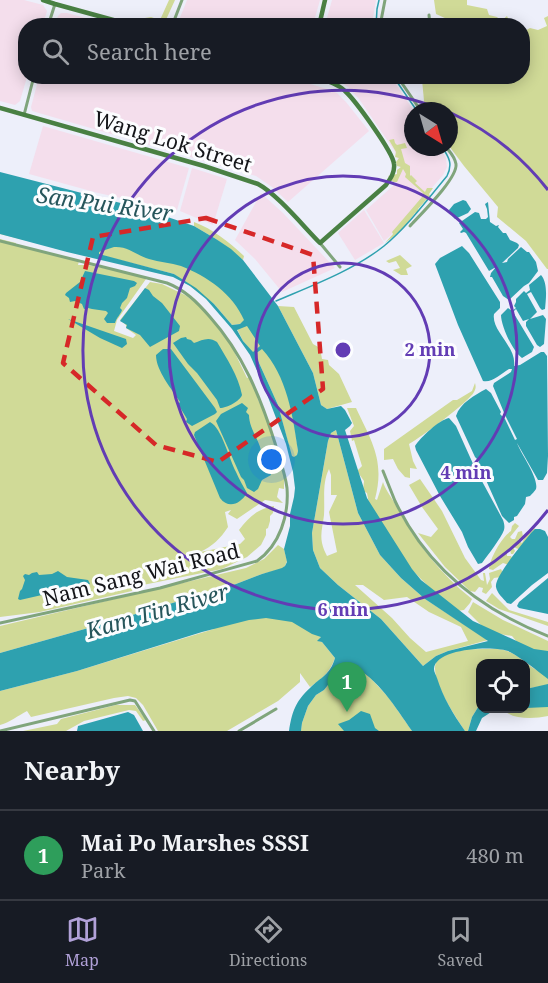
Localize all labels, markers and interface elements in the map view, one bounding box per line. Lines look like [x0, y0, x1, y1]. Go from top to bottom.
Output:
search box [18, 18, 530, 84]
icon: search [39, 35, 72, 68]
text: Search here [87, 36, 212, 66]
north arrow [404, 102, 458, 156]
street label: Wang Lok Street [90, 104, 256, 178]
water label: San Pui River [35, 179, 176, 227]
text: 2 min [405, 337, 455, 361]
centre of rings [333, 340, 353, 360]
your location [257, 445, 286, 474]
text: 4 min [441, 460, 491, 484]
street label: Nam Sang Wai Road [40, 536, 242, 612]
water label: Kam Tin River [81, 575, 232, 645]
text: 6 min [318, 597, 368, 621]
map controls [476, 659, 530, 713]
button: locate [476, 659, 530, 713]
pin: 1 [328, 662, 366, 712]
text: Nearby [24, 752, 120, 788]
text: Mai Po Marshes SSSI [81, 827, 309, 857]
text: 1 [38, 842, 49, 869]
text: 480 m [466, 842, 524, 869]
text: Park [81, 857, 125, 884]
tab: Map [65, 913, 99, 971]
tab: Directions [229, 913, 307, 971]
tab: Saved [438, 913, 483, 971]

